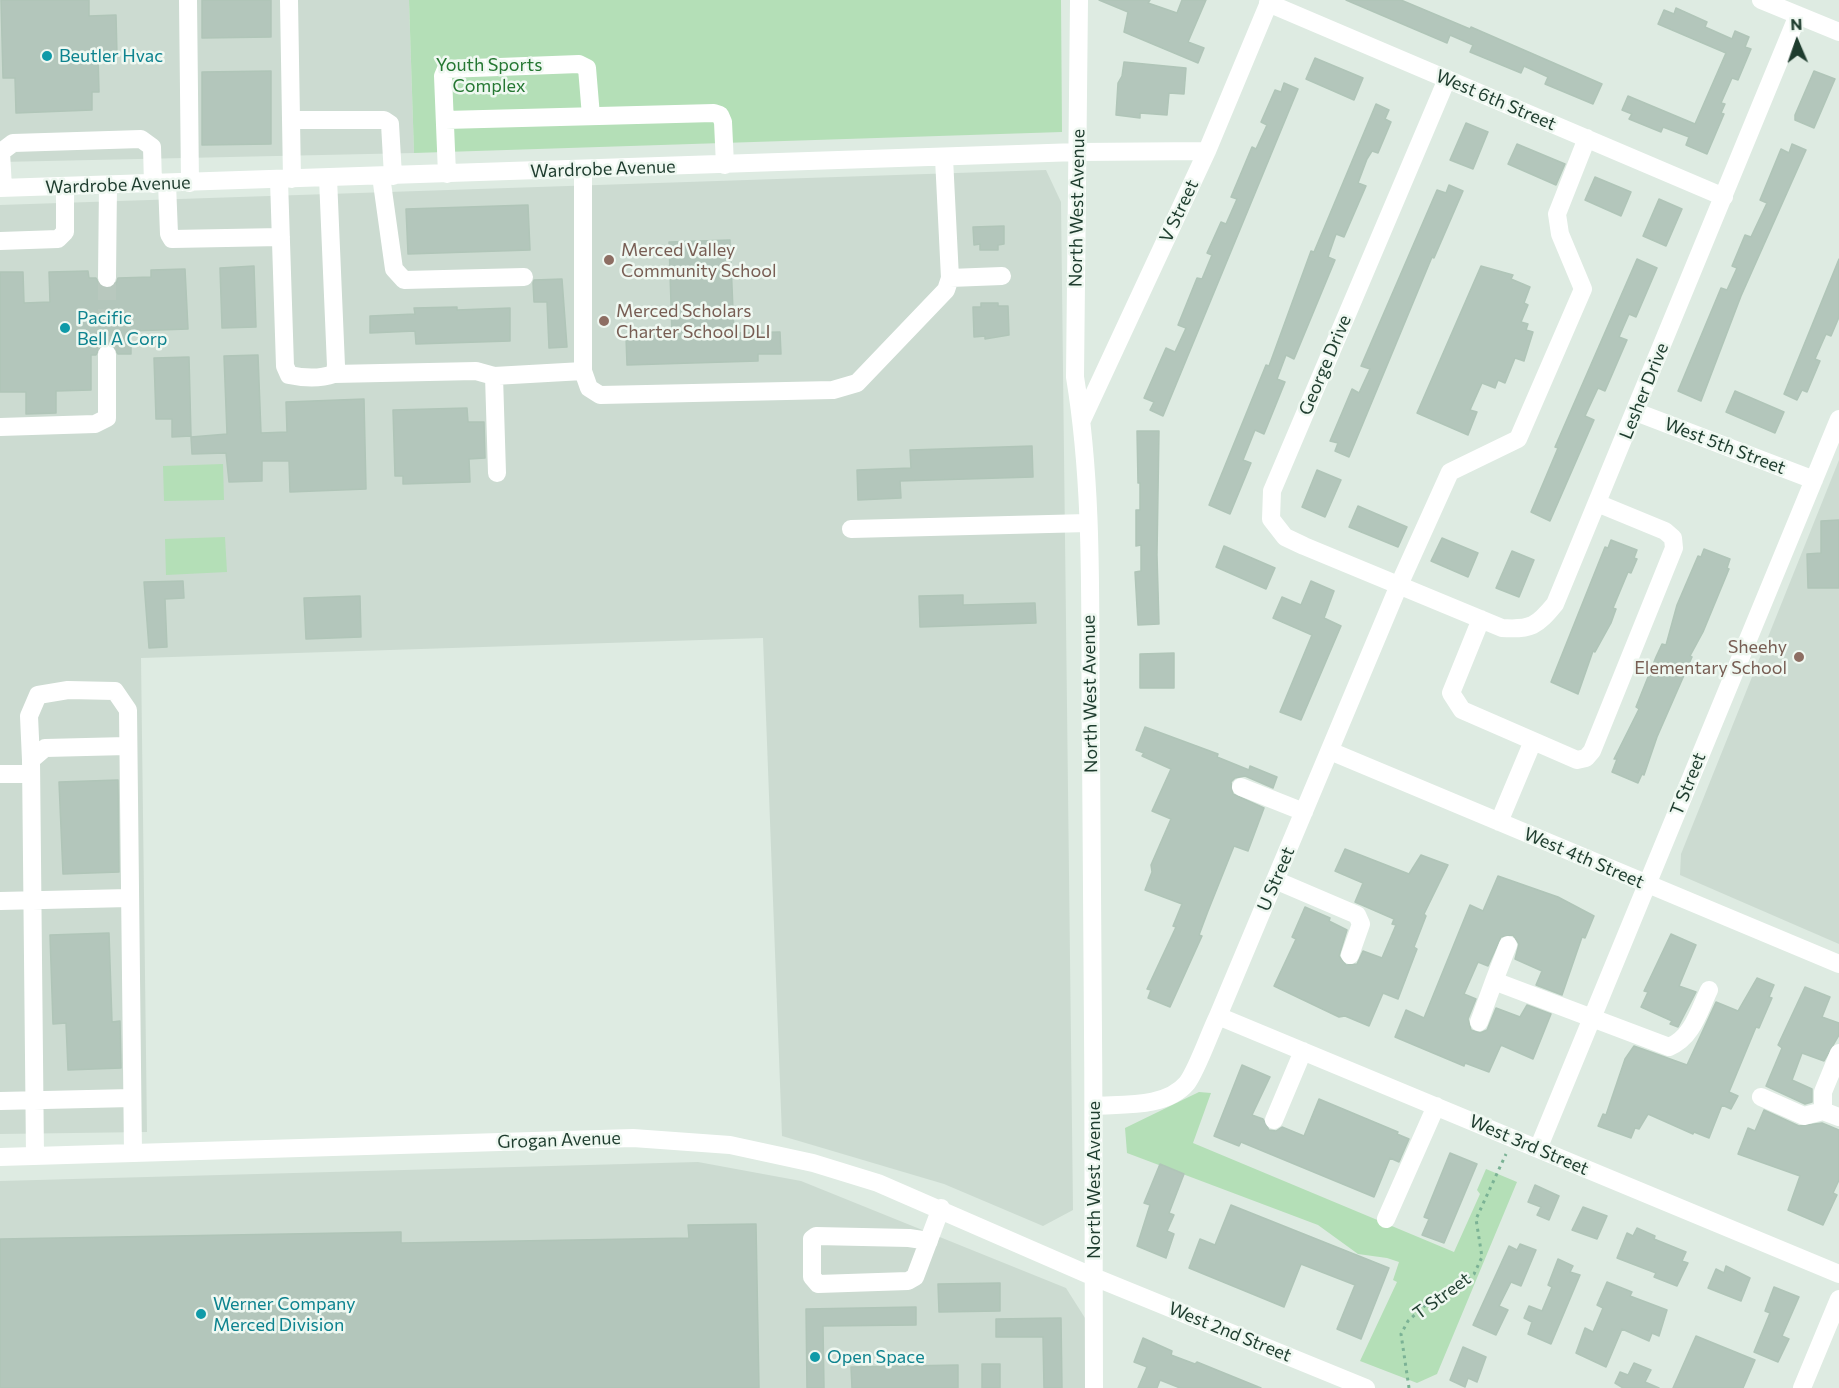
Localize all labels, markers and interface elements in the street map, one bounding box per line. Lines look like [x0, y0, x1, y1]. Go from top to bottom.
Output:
north arrow [1767, 12, 1827, 72]
text: N [1790, 14, 1803, 33]
place label: Beutler Hvac [59, 45, 163, 67]
marker: Beutler Hvac [40, 49, 54, 63]
park label: Youth Sports Complex [436, 54, 542, 97]
street label: West 6th Street [1433, 65, 1559, 135]
street label: North West Avenue [1065, 129, 1089, 287]
street label: Wardrobe Avenue [530, 156, 676, 182]
street label: Wardrobe Avenue [45, 172, 191, 198]
street label: V Street [1155, 176, 1203, 246]
place label: Merced Valley Community School [621, 239, 776, 282]
marker: Merced Valley Community School [602, 253, 616, 267]
place label: Merced Scholars Charter School DLI [616, 300, 771, 342]
place label: Pacific Bell A Corp [77, 307, 167, 350]
street label: George Drive [1294, 312, 1356, 418]
marker: Merced Scholars Charter School DLI [597, 314, 611, 328]
marker: Pacific Bell A Corp [58, 321, 72, 335]
street label: Lesher Drive [1615, 340, 1673, 442]
street label: West 5th Street [1661, 413, 1789, 479]
street label: North West Avenue [1078, 615, 1102, 773]
place label: Sheehy Elementary School [1634, 636, 1787, 678]
marker: Sheehy Elementary School [1792, 650, 1806, 664]
street label: T Street [1666, 749, 1710, 819]
street label: West 4th Street [1521, 823, 1647, 893]
street label: U Street [1253, 844, 1299, 914]
street label: North West Avenue [1083, 1101, 1105, 1259]
street label: West 3rd Street [1466, 1110, 1592, 1180]
street label: Grogan Avenue [497, 1127, 621, 1153]
street label: T Street [1409, 1268, 1475, 1324]
place label: Werner Company Merced Division [213, 1293, 356, 1336]
street label: West 2nd Street [1165, 1298, 1295, 1366]
marker: Werner Company Merced Division [194, 1307, 208, 1321]
place label: Open Space [827, 1346, 925, 1368]
marker: Open Space [808, 1350, 822, 1364]

